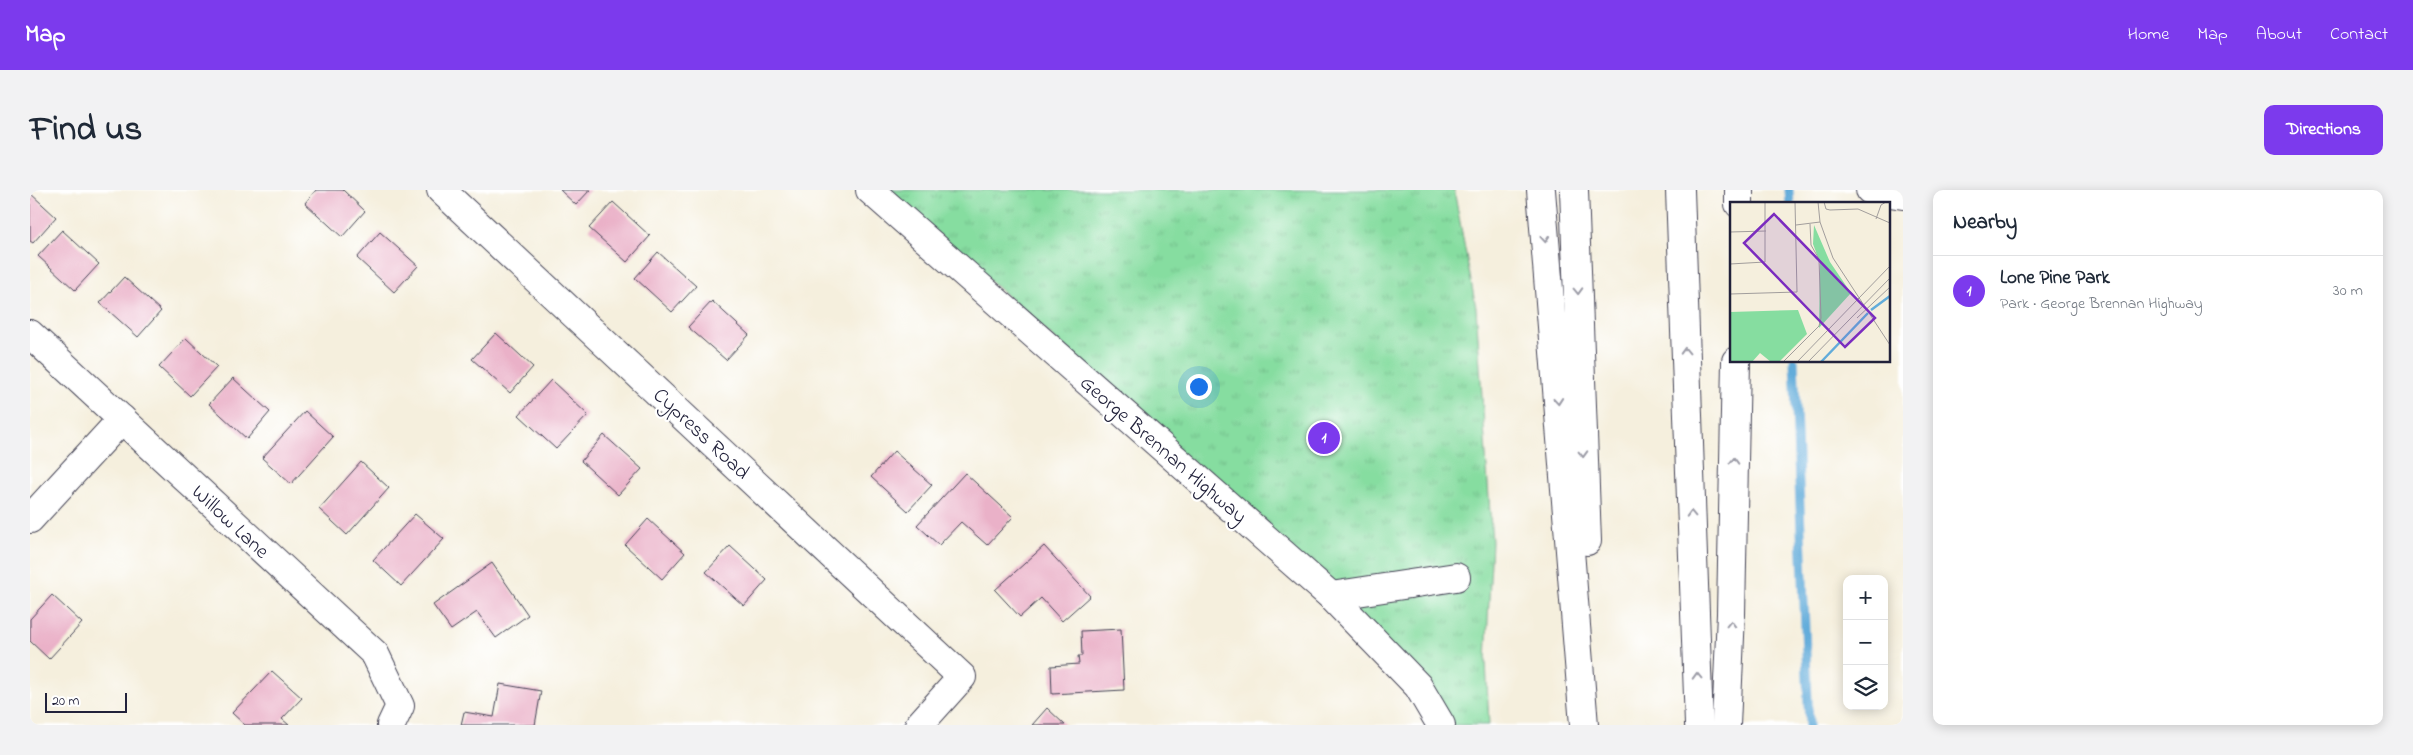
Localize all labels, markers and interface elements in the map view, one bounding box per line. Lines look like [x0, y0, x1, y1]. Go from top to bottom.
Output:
text: Map [25, 18, 66, 53]
text: Home [2128, 22, 2169, 48]
text: Map [2197, 22, 2228, 48]
text: About [2256, 22, 2302, 48]
text: Contact [2330, 22, 2388, 48]
text: Find us [30, 105, 142, 156]
button: Directions [2264, 105, 2383, 155]
inset map [1730, 202, 1890, 362]
text: Nearby [1953, 208, 2017, 238]
one-way arrow [1539, 235, 1550, 243]
text: Lone Pine Park [2000, 265, 2110, 292]
text: 1 [1966, 279, 1972, 303]
text: 30 m [2333, 279, 2363, 303]
one-way arrow [1573, 288, 1583, 295]
text: Park · George Brennan Highway [2000, 292, 2203, 316]
one-way arrow [1680, 347, 1691, 355]
street label: George Brennan Highway [1071, 369, 1253, 533]
your location [1186, 374, 1212, 400]
street label: Cypress Road [644, 382, 756, 489]
one-way arrow [1552, 397, 1563, 405]
pin: 1 [1308, 419, 1340, 457]
one-way arrow [1578, 450, 1589, 458]
one-way arrow [1729, 457, 1739, 465]
street label: Willow Lane [184, 478, 276, 567]
one-way arrow [1686, 510, 1697, 518]
map controls [1843, 575, 1888, 710]
button: + [1843, 575, 1888, 620]
one-way arrow [1725, 620, 1736, 628]
button: − [1843, 620, 1888, 665]
button: layers [1843, 665, 1888, 710]
one-way arrow [1692, 672, 1702, 680]
scale bar [45, 690, 128, 713]
text: 20 m [52, 691, 79, 712]

